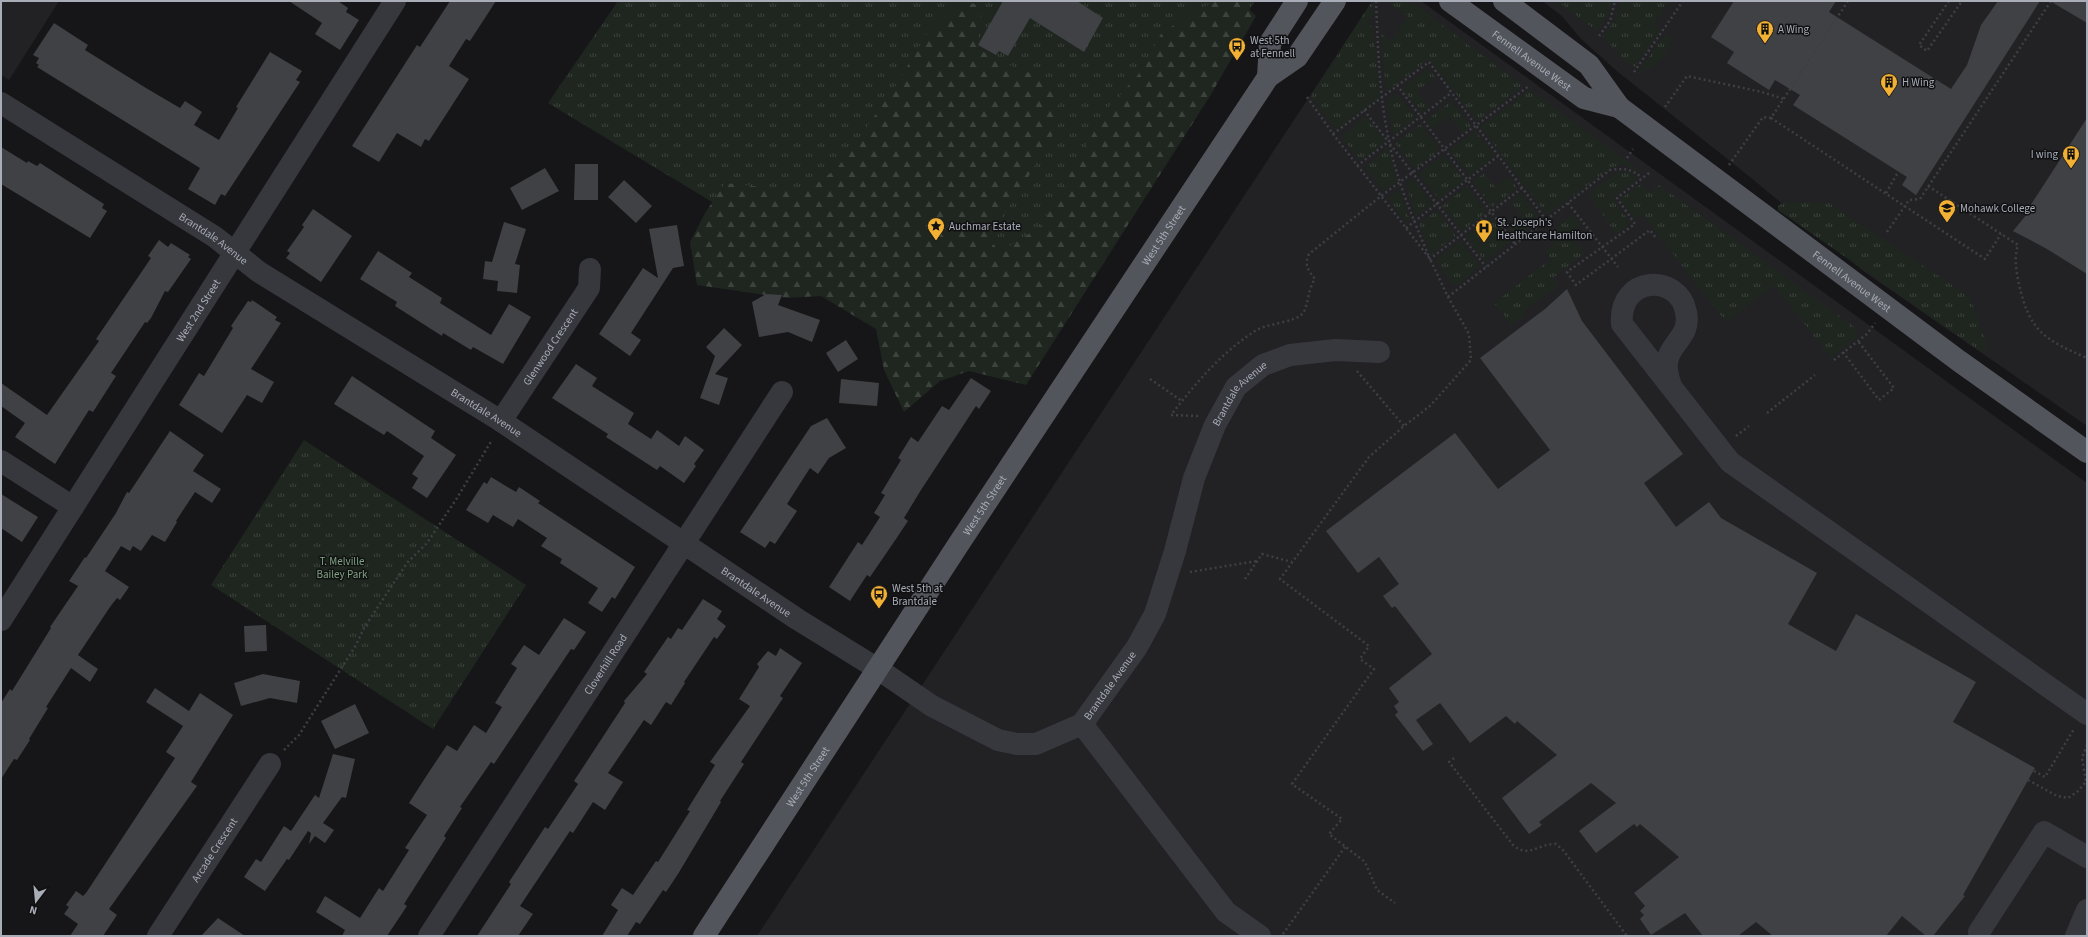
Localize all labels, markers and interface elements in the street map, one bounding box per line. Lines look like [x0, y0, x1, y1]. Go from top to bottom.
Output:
building icon: A Wing [1755, 19, 1775, 44]
place label: A Wing [1778, 22, 1810, 37]
street label: Fennell Avenue West [1489, 27, 1574, 95]
place label: West 5th at Fennell [1250, 33, 1295, 61]
bus stop icon: West 5th at Fennell [1227, 36, 1247, 61]
building icon: H Wing [1879, 72, 1899, 97]
place label: H Wing [1902, 75, 1935, 90]
building icon: I wing [2061, 144, 2081, 169]
place label: I wing [2031, 147, 2058, 162]
school or university icon: Mohawk College [1937, 198, 1957, 223]
place label: Mohawk College [1960, 201, 2036, 216]
street label: West 5th Street [1138, 202, 1189, 268]
street label: Brantdale Avenue [176, 209, 251, 269]
place label: St. Joseph's Healthcare Hamilton [1497, 215, 1592, 243]
place icon: Auchmar Estate [926, 216, 946, 241]
hospital icon: St. Joseph's Healthcare Hamilton [1474, 218, 1494, 243]
place label: Auchmar Estate [949, 219, 1021, 234]
street label: Fennell Avenue West [1809, 247, 1894, 316]
street label: West 2nd Street [173, 276, 224, 345]
street label: Glenwood Crescent [520, 305, 582, 388]
street label: Brantdale Avenue [1209, 357, 1269, 429]
street label: Brantdale Avenue [448, 385, 525, 441]
street label: West 5th Street [959, 472, 1010, 539]
park label: T. Melville Bailey Park [317, 554, 368, 582]
street label: Brantdale Avenue [718, 563, 794, 621]
place label: West 5th at Brantdale [892, 581, 943, 609]
bus stop icon: West 5th at Brantdale [869, 584, 889, 609]
street label: Cloverhill Road [581, 631, 631, 698]
street label: Brantdale Avenue [1080, 648, 1140, 723]
street label: West 5th Street [783, 744, 833, 810]
street label: Arcade Crescent [188, 815, 241, 885]
north arrow [16, 881, 56, 921]
text: N [28, 902, 39, 918]

